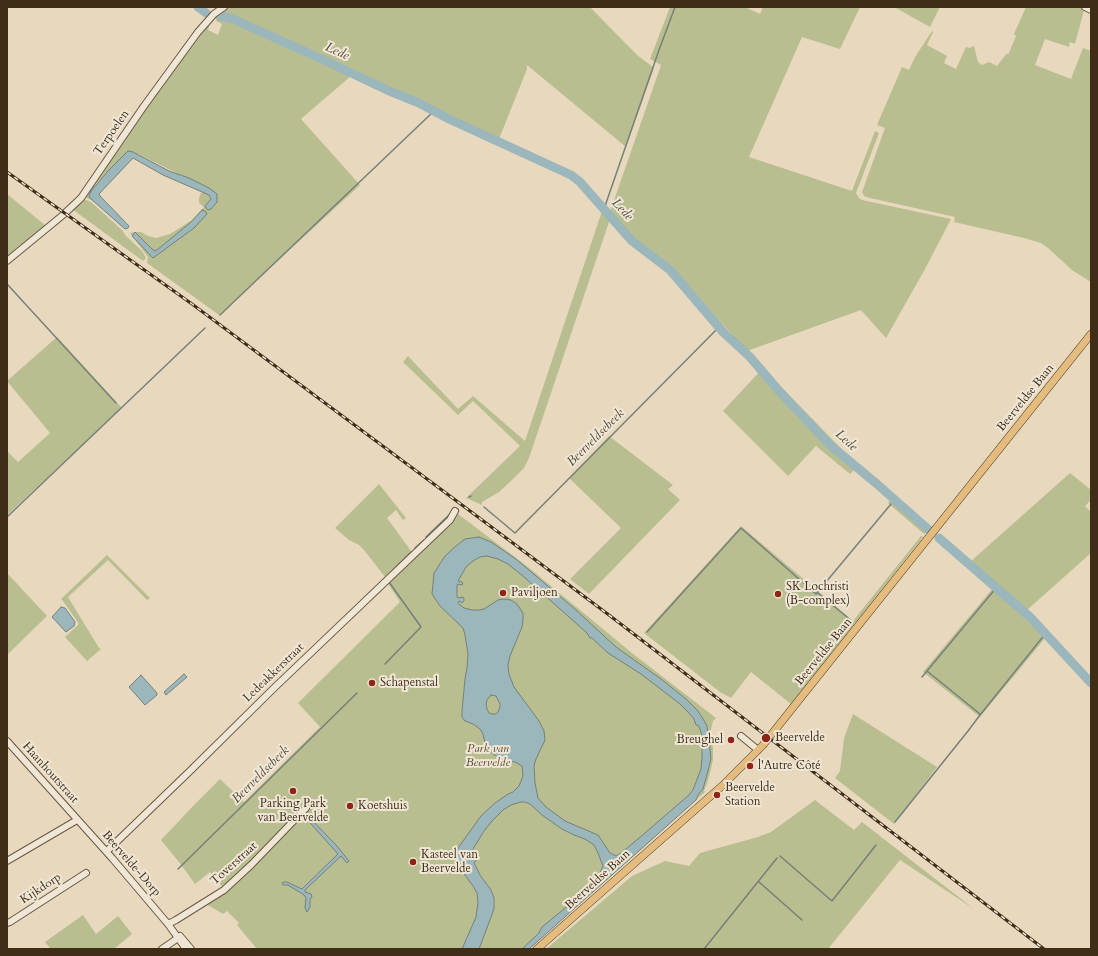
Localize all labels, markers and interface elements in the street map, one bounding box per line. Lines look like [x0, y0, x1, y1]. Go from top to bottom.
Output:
water label: Lede [323, 40, 351, 64]
street label: Terpoelen [91, 107, 133, 159]
water label: Lede [608, 196, 636, 224]
street label: Beerveldse Baan [994, 361, 1058, 435]
water label: Beerveldsebeek [564, 406, 628, 470]
water label: Lede [832, 427, 860, 455]
place label: SK Lochristi (B-complex) [786, 580, 850, 608]
place label: Paviljoen [511, 586, 558, 600]
marker: Paviljoen [498, 588, 508, 598]
marker: SK Lochristi (B-complex) [773, 589, 783, 599]
street label: Beerveldse Baan [792, 615, 856, 689]
street label: Ledeakkerstraat [241, 640, 307, 706]
place label: Schapenstal [380, 676, 438, 690]
marker: Schapenstal [367, 678, 377, 688]
place label: Beervelde [775, 731, 825, 745]
marker: Beervelde [760, 732, 772, 744]
place label: Breughel [677, 733, 723, 747]
marker: Breughel [726, 735, 736, 745]
street label: Haanhoutstraat [19, 740, 81, 806]
park label: Park van Beervelde [466, 742, 510, 770]
water label: Beerveldsebeek [229, 743, 293, 807]
place label: l'Autre Côté [758, 759, 821, 773]
marker: l'Autre Côté [745, 761, 755, 771]
place label: Beervelde Station [725, 781, 775, 809]
marker: Parking Park van Beervelde [288, 786, 298, 796]
marker: Beervelde Station [712, 790, 722, 800]
place label: Parking Park van Beervelde [257, 797, 329, 825]
place label: Koetshuis [358, 799, 407, 813]
marker: Koetshuis [345, 801, 355, 811]
street label: Beervelde-Dorp [99, 828, 163, 900]
street label: Toverstraat [208, 839, 260, 889]
street label: Beerveldse Baan [563, 847, 633, 913]
place label: Kasteel van Beervelde [421, 848, 478, 876]
marker: Kasteel van Beervelde [408, 857, 418, 867]
street label: Kijkdorp [18, 871, 64, 907]

